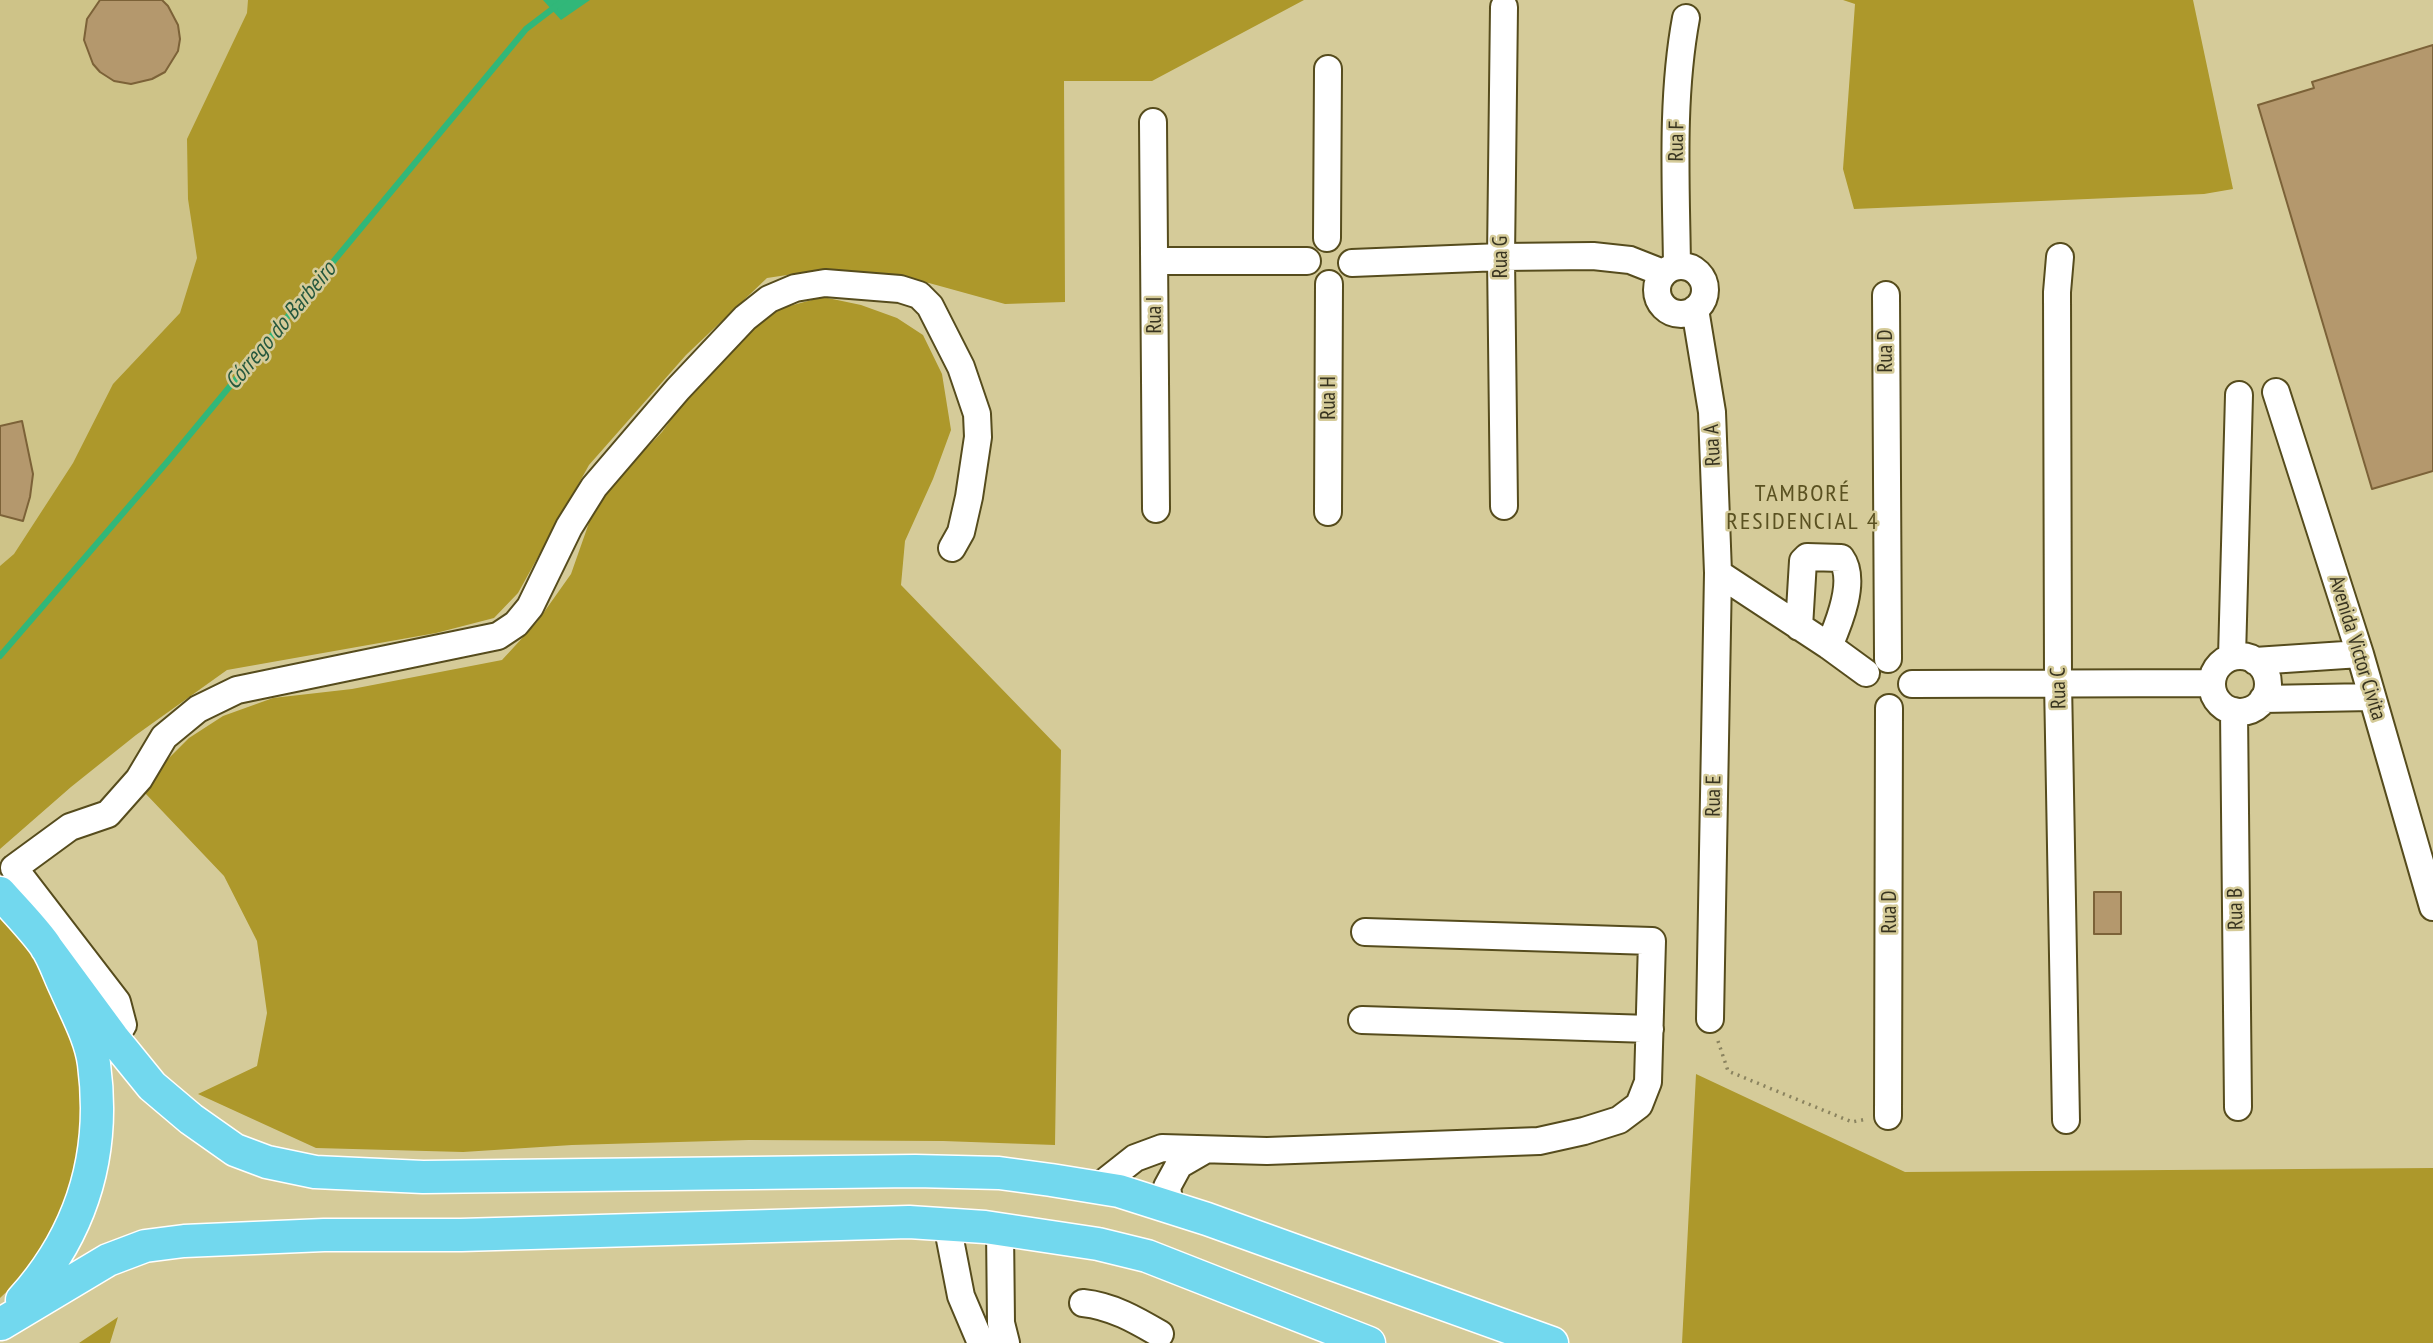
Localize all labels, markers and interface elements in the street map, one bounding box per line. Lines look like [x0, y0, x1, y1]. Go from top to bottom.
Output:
street label: Rua F [1664, 120, 1690, 162]
street label: Rua G [1488, 236, 1514, 278]
water label: Córrego do Barbeiro [220, 256, 342, 396]
street label: Rua I [1142, 297, 1168, 333]
street label: Rua D [1873, 329, 1899, 373]
street label: Rua H [1316, 376, 1342, 420]
street label: Rua A [1699, 423, 1727, 467]
district label: TAMBORÉ RESIDENCIAL 4 [1728, 480, 1878, 536]
street label: Avenida Victor Civita [2323, 573, 2391, 723]
street label: Rua C [2046, 667, 2072, 709]
street label: Rua E [1701, 775, 1727, 817]
street label: Rua B [2223, 888, 2249, 930]
street label: Rua D [1877, 890, 1903, 934]

